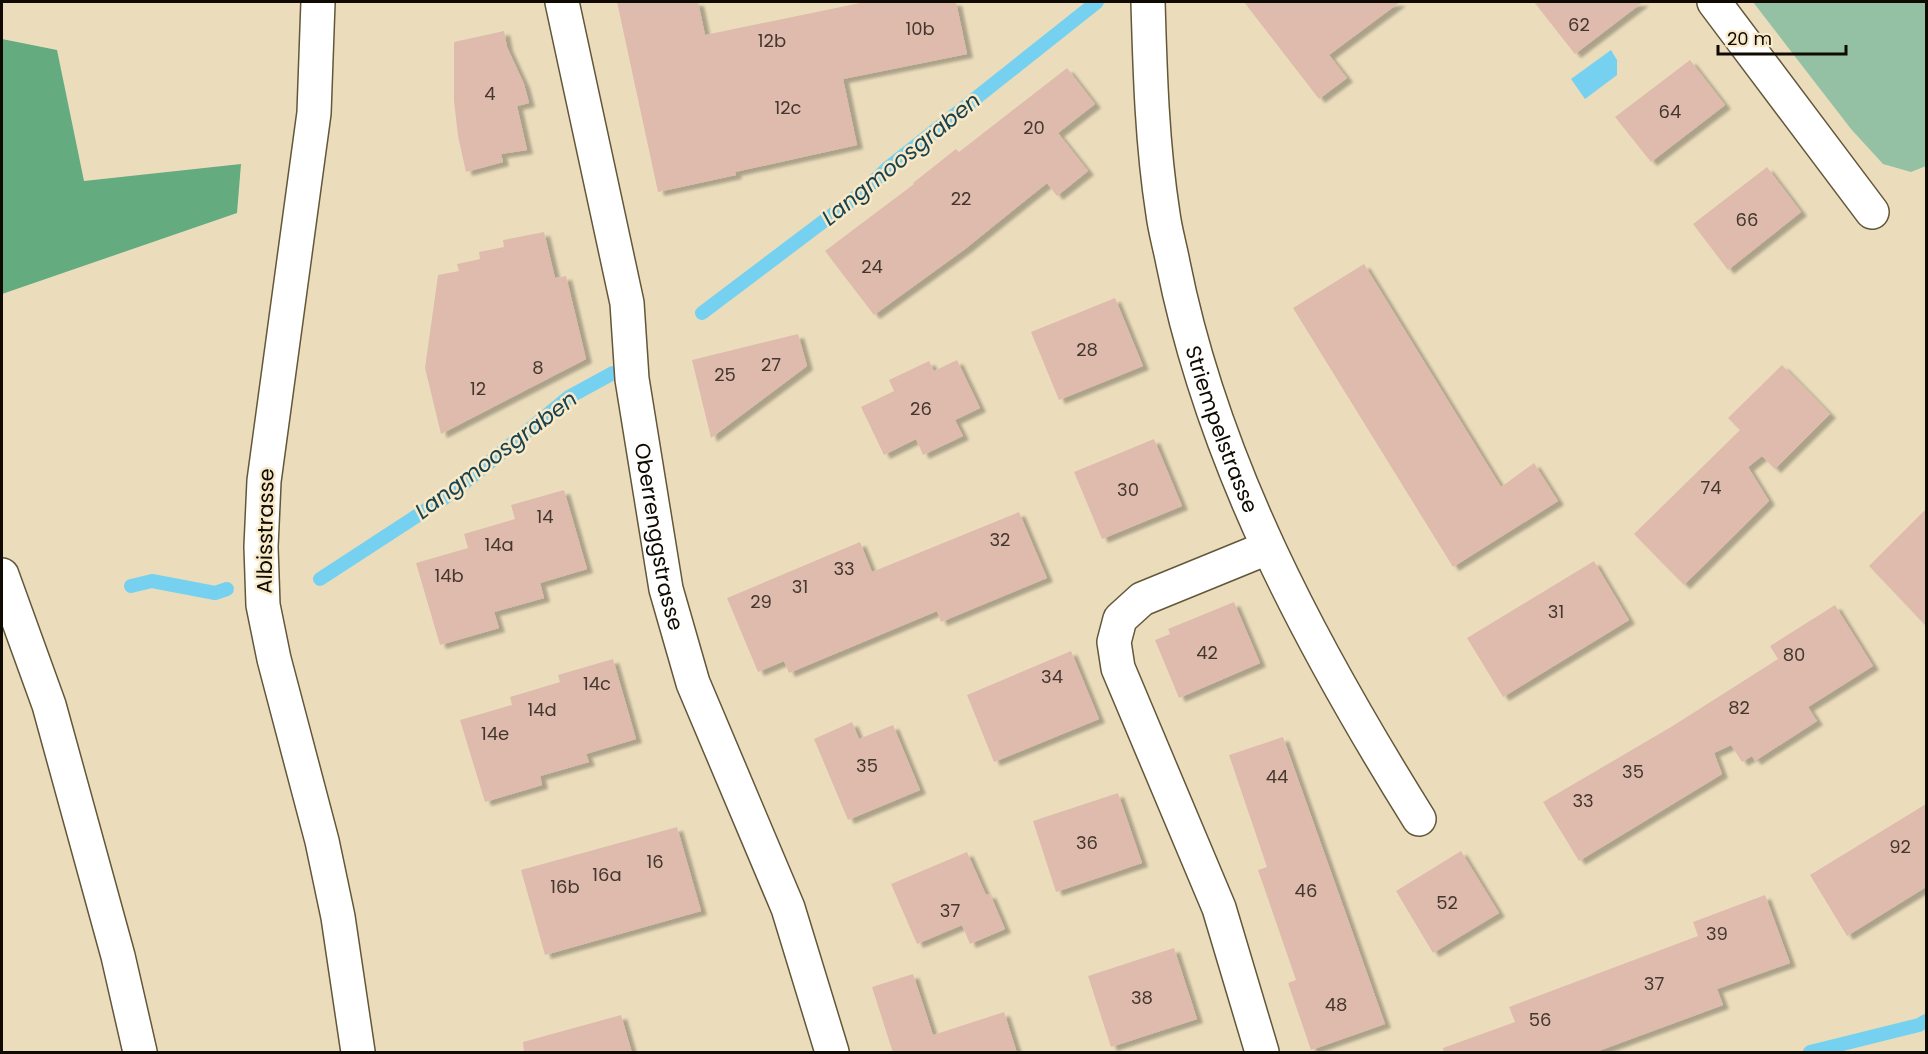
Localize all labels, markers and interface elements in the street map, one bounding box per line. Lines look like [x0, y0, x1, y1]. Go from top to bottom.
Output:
house number: 62 [1568, 12, 1590, 37]
house number: 10b [905, 16, 935, 41]
scale bar [1718, 18, 1846, 56]
text: 20 m [1727, 26, 1772, 51]
house number: 12b [758, 28, 786, 53]
house number: 4 [484, 81, 496, 106]
water label: Langmoosgraben [815, 85, 987, 233]
house number: 12c [774, 95, 802, 120]
house number: 64 [1659, 99, 1681, 124]
house number: 20 [1023, 115, 1045, 140]
house number: 22 [951, 186, 971, 211]
house number: 66 [1736, 207, 1758, 232]
house number: 24 [861, 254, 883, 279]
house number: 28 [1076, 337, 1098, 362]
street label: Striempelstrasse [1179, 342, 1266, 517]
house number: 27 [761, 352, 781, 377]
house number: 8 [532, 355, 544, 380]
house number: 25 [714, 362, 736, 387]
house number: 12 [470, 376, 486, 401]
water label: Langmoosgraben [408, 384, 584, 526]
house number: 26 [910, 396, 932, 421]
street label: Oberrenggstrasse [628, 441, 692, 634]
street label: Albisstrasse [249, 468, 281, 594]
house number: 74 [1700, 475, 1722, 500]
house number: 30 [1117, 477, 1139, 502]
house number: 14 [536, 504, 554, 529]
house number: 32 [990, 527, 1010, 552]
house number: 14a [484, 532, 514, 557]
house number: 33 [833, 556, 855, 581]
house number: 14b [434, 563, 464, 588]
house number: 31 [792, 574, 808, 599]
house number: 29 [750, 589, 772, 614]
house number: 31 [1548, 599, 1564, 624]
house number: 42 [1196, 640, 1218, 665]
house number: 80 [1783, 642, 1805, 667]
house number: 34 [1041, 664, 1063, 689]
house number: 14c [583, 671, 611, 696]
house number: 82 [1728, 695, 1750, 720]
house number: 14d [527, 697, 557, 722]
house number: 14e [481, 721, 509, 746]
house number: 35 [856, 753, 878, 778]
house number: 35 [1622, 759, 1644, 784]
house number: 44 [1266, 764, 1288, 789]
house number: 33 [1572, 788, 1594, 813]
house number: 36 [1076, 830, 1098, 855]
house number: 92 [1889, 834, 1911, 859]
house number: 16 [646, 849, 664, 874]
house number: 16a [592, 862, 622, 887]
house number: 16b [550, 874, 580, 899]
house number: 46 [1295, 878, 1317, 903]
house number: 52 [1436, 890, 1458, 915]
house number: 37 [940, 898, 960, 923]
house number: 39 [1706, 921, 1728, 946]
house number: 37 [1644, 971, 1664, 996]
house number: 38 [1131, 985, 1153, 1010]
house number: 48 [1325, 992, 1347, 1017]
house number: 56 [1529, 1007, 1551, 1032]

